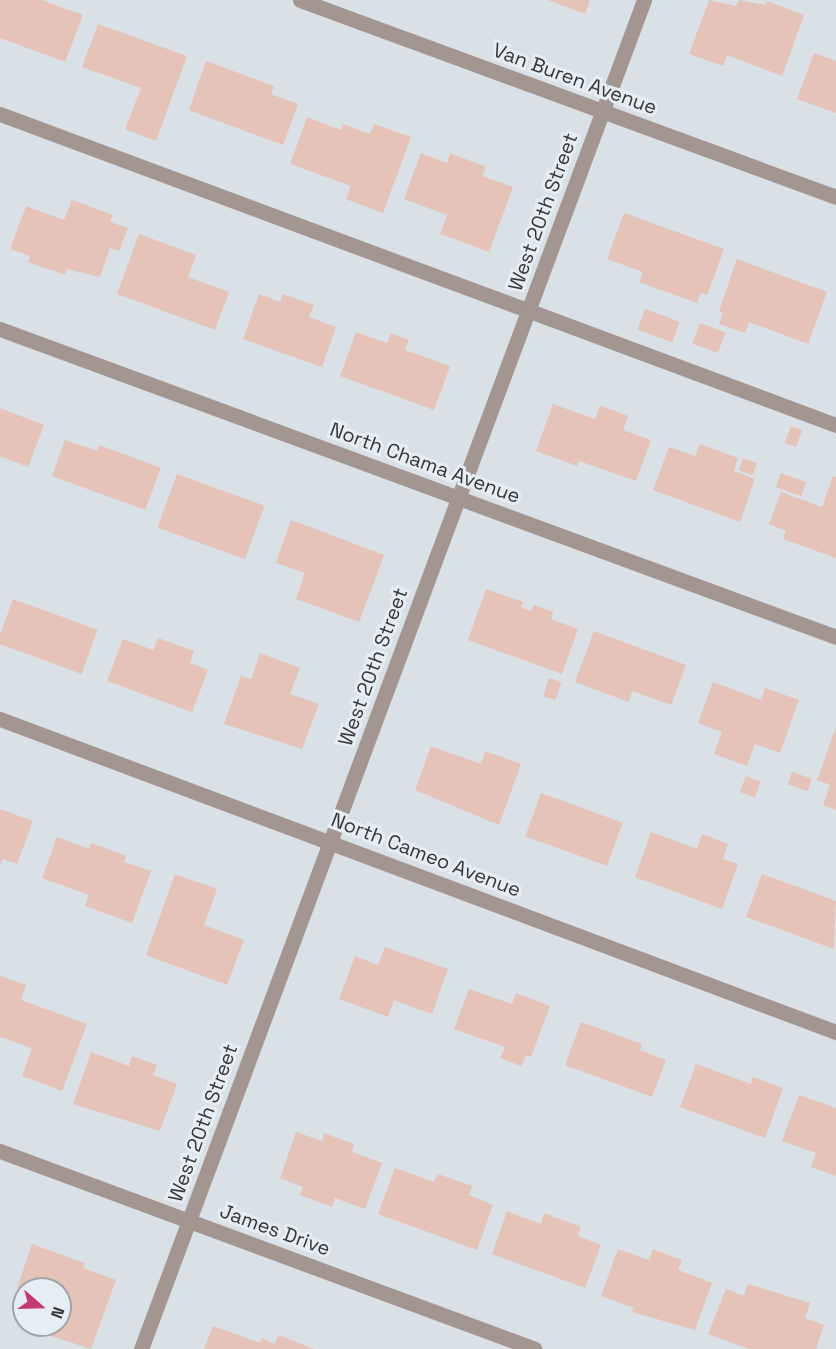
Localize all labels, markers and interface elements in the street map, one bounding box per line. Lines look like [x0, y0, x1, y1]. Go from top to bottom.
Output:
street label: Van Buren Avenue [490, 38, 660, 120]
street label: West 20th Street [503, 130, 583, 294]
street label: North Chama Avenue [327, 417, 523, 509]
street label: West 20th Street [333, 585, 413, 749]
street label: North Cameo Avenue [328, 808, 524, 902]
street label: West 20th Street [163, 1041, 243, 1205]
street label: James Drive [217, 1199, 333, 1261]
north arrow [12, 1277, 72, 1337]
text: N [46, 1304, 69, 1321]

